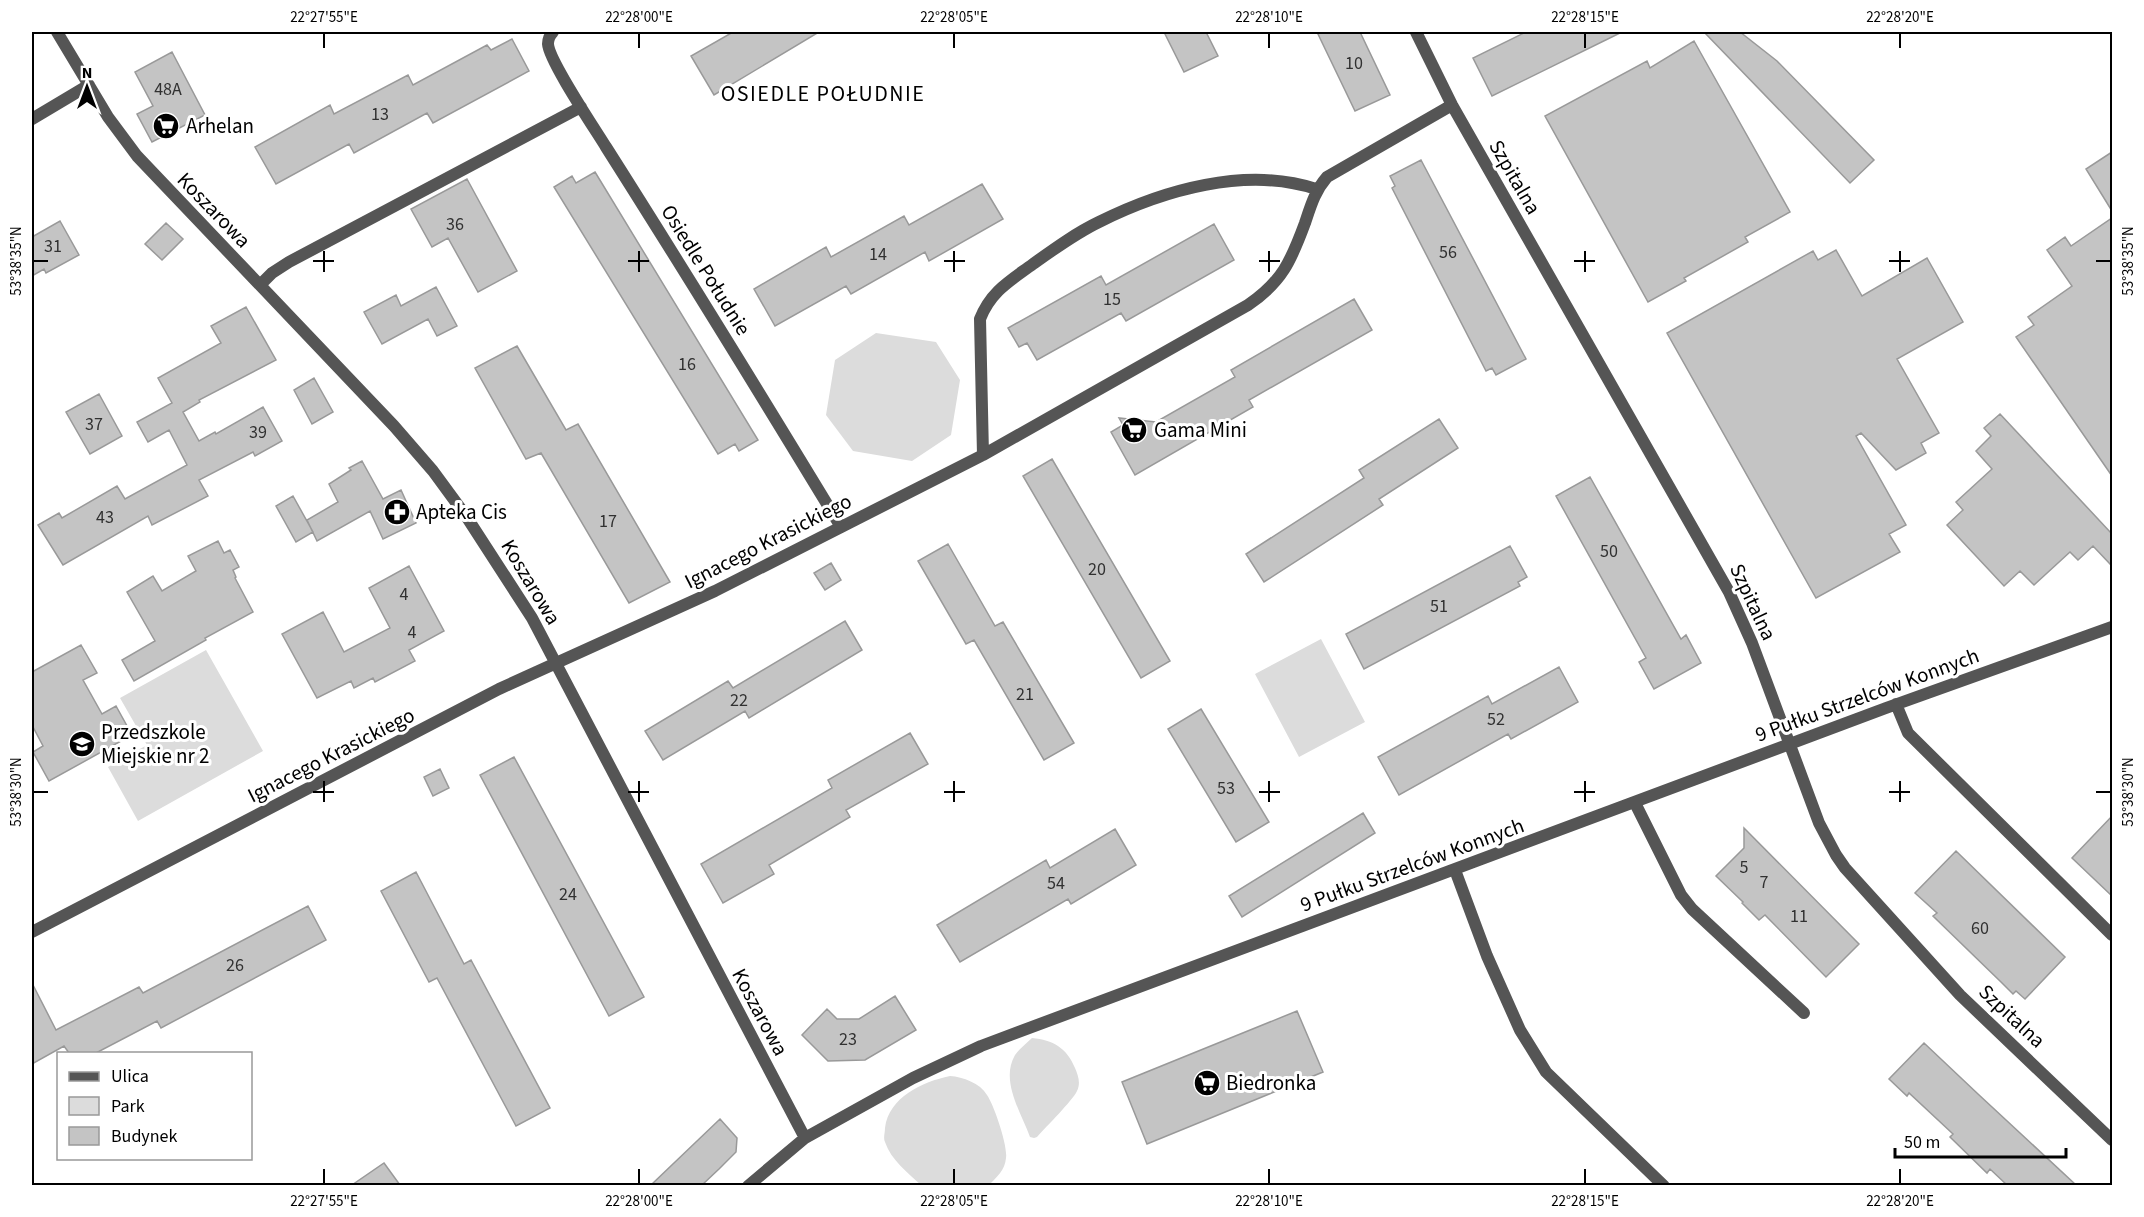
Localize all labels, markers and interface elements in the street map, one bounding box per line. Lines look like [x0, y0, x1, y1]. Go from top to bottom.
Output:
text: 22°27'55"E [290, 7, 358, 28]
text: 22°28'00"E [605, 7, 673, 28]
text: 22°28'05"E [920, 7, 988, 28]
text: 22°28'10"E [1235, 7, 1303, 28]
text: 22°28'15"E [1551, 7, 1619, 28]
text: 22°28'20"E [1866, 7, 1934, 28]
house number: 10 [1345, 51, 1363, 76]
north arrow [57, 57, 117, 117]
text: N [82, 62, 92, 84]
house number: 48A [154, 77, 182, 102]
district label: OSIEDLE POŁUDNIE [721, 78, 925, 110]
house number: 13 [371, 102, 389, 127]
supermarket icon: Arhelan [151, 111, 181, 141]
place label: Arhelan [186, 111, 254, 141]
street label: Szpitalna [1482, 134, 1548, 220]
street label: Koszarowa [170, 165, 258, 255]
street label: Osiedle Południe [654, 199, 758, 341]
house number: 36 [446, 212, 464, 237]
text: 53°38'35"N [6, 226, 27, 296]
text: 53°38'35"N [2118, 226, 2139, 296]
house number: 31 [44, 234, 62, 259]
house number: 56 [1439, 240, 1457, 265]
house number: 14 [869, 242, 887, 267]
house number: 15 [1103, 287, 1121, 312]
house number: 16 [678, 352, 696, 377]
house number: 37 [85, 412, 103, 437]
supermarket icon: Gama Mini [1119, 415, 1149, 445]
place label: Gama Mini [1154, 415, 1247, 445]
house number: 39 [249, 420, 267, 445]
street label: Ignacego Krasickiego [679, 486, 857, 596]
pharmacy icon: Apteka Cis [382, 497, 412, 527]
place label: Apteka Cis [416, 497, 507, 527]
house number: 43 [96, 505, 114, 530]
house number: 17 [599, 509, 617, 534]
street label: Koszarowa [494, 534, 568, 630]
house number: 50 [1600, 539, 1618, 564]
house number: 20 [1088, 557, 1106, 582]
street label: Szpitalna [1722, 559, 1784, 645]
house number: 4 [400, 582, 409, 607]
house number: 51 [1430, 594, 1448, 619]
house number: 4 [408, 620, 417, 645]
street label: 9 Pułku Strzelców Konnych [1751, 640, 1983, 750]
house number: 21 [1016, 682, 1034, 707]
house number: 22 [730, 688, 748, 713]
street label: Ignacego Krasickiego [242, 700, 420, 810]
house number: 52 [1487, 707, 1505, 732]
place label: Przedszkole Miejskie nr 2 [101, 717, 209, 771]
school or university icon: Przedszkole Miejskie nr 2 [67, 729, 97, 759]
text: 53°38'30"N [6, 757, 27, 827]
text: 53°38'30"N [2118, 757, 2139, 827]
house number: 53 [1217, 776, 1235, 801]
street label: 9 Pułku Strzelców Konnych [1296, 810, 1528, 920]
house number: 5 [1740, 855, 1749, 880]
house number: 7 [1760, 870, 1769, 895]
house number: 54 [1047, 871, 1065, 896]
house number: 24 [559, 882, 577, 907]
house number: 11 [1790, 904, 1808, 929]
house number: 60 [1971, 916, 1989, 941]
house number: 26 [226, 953, 244, 978]
street label: Koszarowa [724, 963, 796, 1061]
street label: Szpitalna [1972, 977, 2052, 1055]
house number: 23 [839, 1027, 857, 1052]
legend [57, 1052, 252, 1160]
text: Ulica [111, 1064, 149, 1089]
supermarket icon: Biedronka [1192, 1068, 1222, 1098]
place label: Biedronka [1226, 1068, 1316, 1098]
text: Park [111, 1094, 145, 1119]
scale bar [1895, 1121, 2066, 1159]
text: Budynek [111, 1124, 178, 1149]
text: 50 m [1904, 1130, 1940, 1155]
text: 22°27'55"E [290, 1191, 358, 1212]
text: 22°28'00"E [605, 1191, 673, 1212]
text: 22°28'05"E [920, 1191, 988, 1212]
text: 22°28'10"E [1235, 1191, 1303, 1212]
text: 22°28'15"E [1551, 1191, 1619, 1212]
text: 22°28'20"E [1866, 1191, 1934, 1212]

